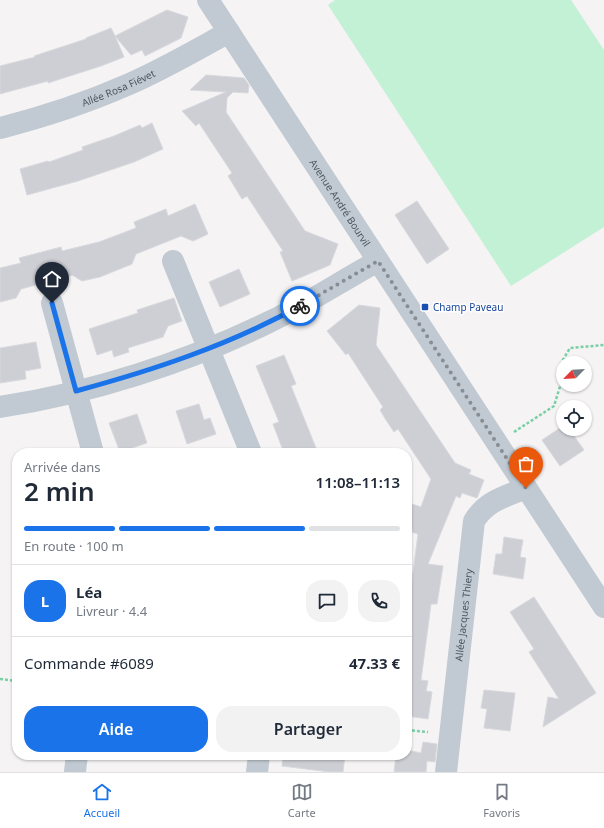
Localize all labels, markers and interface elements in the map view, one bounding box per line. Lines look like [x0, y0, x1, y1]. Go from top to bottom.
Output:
street label: Allée Rosa Fiévet [80, 66, 158, 110]
street label: Avenue André Bourvil [307, 156, 374, 249]
pin [35, 262, 69, 303]
icon: home [41, 268, 63, 290]
courier [280, 286, 320, 326]
icon: bike [289, 295, 311, 317]
place label: Champ Paveau [433, 300, 503, 314]
marker: Champ Paveau [420, 302, 430, 312]
north arrow [556, 356, 592, 392]
map controls [556, 356, 592, 436]
button: locate [556, 400, 592, 436]
pin [509, 447, 543, 488]
icon: bag [515, 453, 537, 475]
text: Arrivée dans [24, 458, 101, 476]
text: 11:08–11:13 [316, 472, 400, 492]
text: 2 min [24, 473, 95, 509]
text: En route · 100 m [24, 537, 124, 555]
street label: Allée Jacques Thiery [451, 567, 476, 662]
button: chat [306, 580, 348, 622]
button: phone [358, 580, 400, 622]
text: Léa [76, 582, 102, 602]
text: L [41, 591, 49, 611]
text: Livreur · 4.4 [76, 602, 147, 620]
text: Commande #6089 [24, 653, 154, 673]
text: 47.33 € [349, 653, 400, 673]
button: Aide [24, 706, 208, 752]
button: Partager [216, 706, 400, 752]
tab: Accueil [84, 781, 120, 820]
tab: Carte [288, 781, 316, 820]
tab: Favoris [483, 781, 520, 820]

